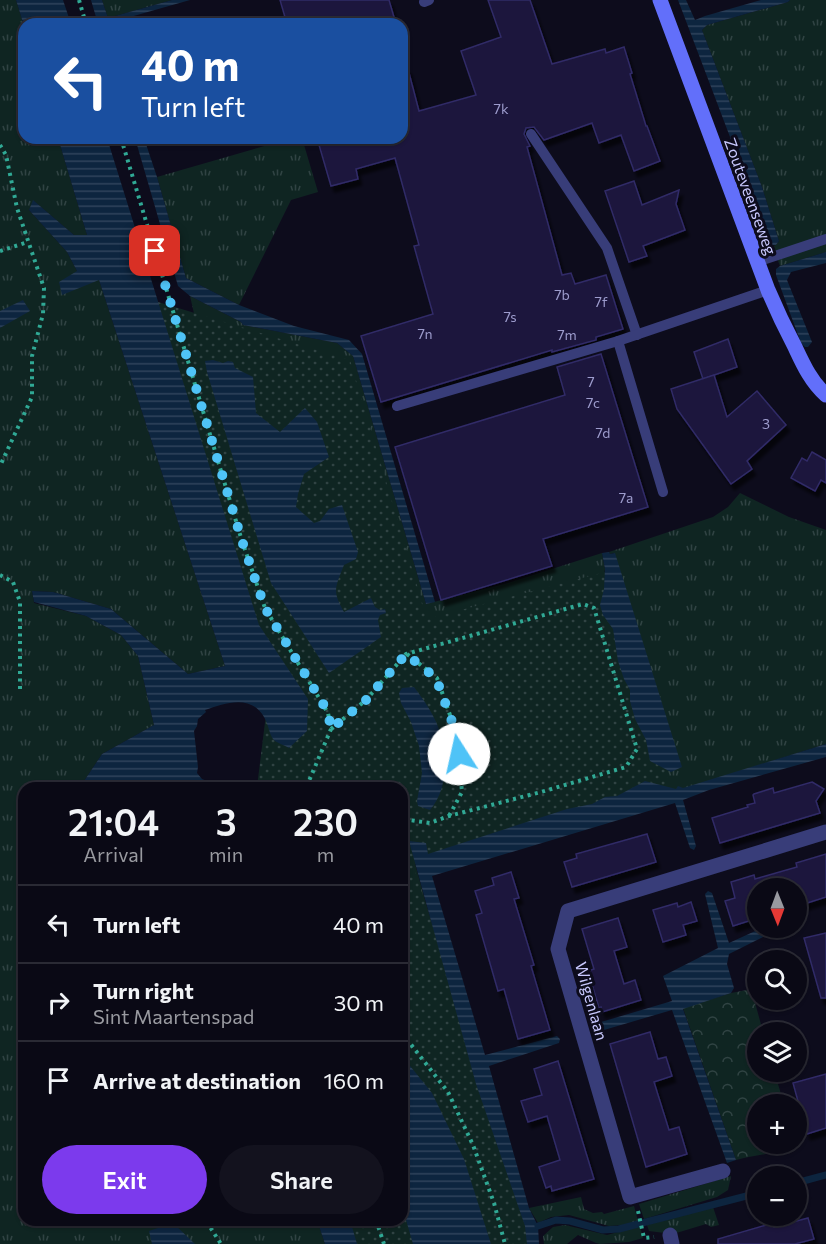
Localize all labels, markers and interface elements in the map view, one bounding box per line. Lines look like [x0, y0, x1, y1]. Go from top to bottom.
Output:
text: 40 m [141, 38, 239, 90]
icon: left [42, 42, 120, 120]
text: Turn left [141, 90, 245, 123]
house number: 7k [494, 100, 509, 117]
street label: Zouteveenseweg [721, 135, 781, 257]
pin [129, 225, 180, 276]
icon: arrive [138, 234, 171, 267]
house number: 7b [554, 286, 570, 303]
house number: 7f [595, 293, 608, 310]
house number: 7s [503, 308, 517, 325]
house number: 7n [417, 325, 433, 342]
house number: 7m [557, 326, 577, 343]
house number: 7 [587, 373, 595, 390]
house number: 7c [586, 394, 600, 411]
house number: 3 [762, 415, 770, 432]
house number: 7d [596, 424, 610, 441]
house number: 7a [619, 489, 633, 506]
position arrow [427, 722, 491, 786]
text: 21:04 [68, 799, 159, 843]
text: 3 [216, 799, 237, 843]
text: 230 [293, 799, 358, 843]
text: Arrival [83, 842, 144, 866]
text: min [209, 842, 243, 866]
text: m [317, 842, 334, 866]
north arrow [747, 878, 807, 938]
map controls [747, 878, 807, 1226]
icon: left [42, 908, 75, 941]
text: Turn left [93, 911, 180, 938]
text: 40 m [333, 911, 384, 938]
button: search [747, 950, 807, 1010]
street label: Wilgenlaan [572, 960, 612, 1042]
text: Turn right [93, 977, 194, 1004]
icon: right [42, 986, 75, 1019]
text: 30 m [334, 989, 384, 1016]
text: Sint Maartenspad [93, 1004, 254, 1028]
button: layers [747, 1022, 807, 1082]
icon: arrive [42, 1064, 75, 1097]
text: Arrive at destination [93, 1067, 301, 1094]
text: 160 m [323, 1067, 384, 1094]
button: + [747, 1094, 807, 1154]
button: Exit [42, 1145, 207, 1214]
button: Share [219, 1145, 384, 1214]
button: − [747, 1166, 807, 1226]

